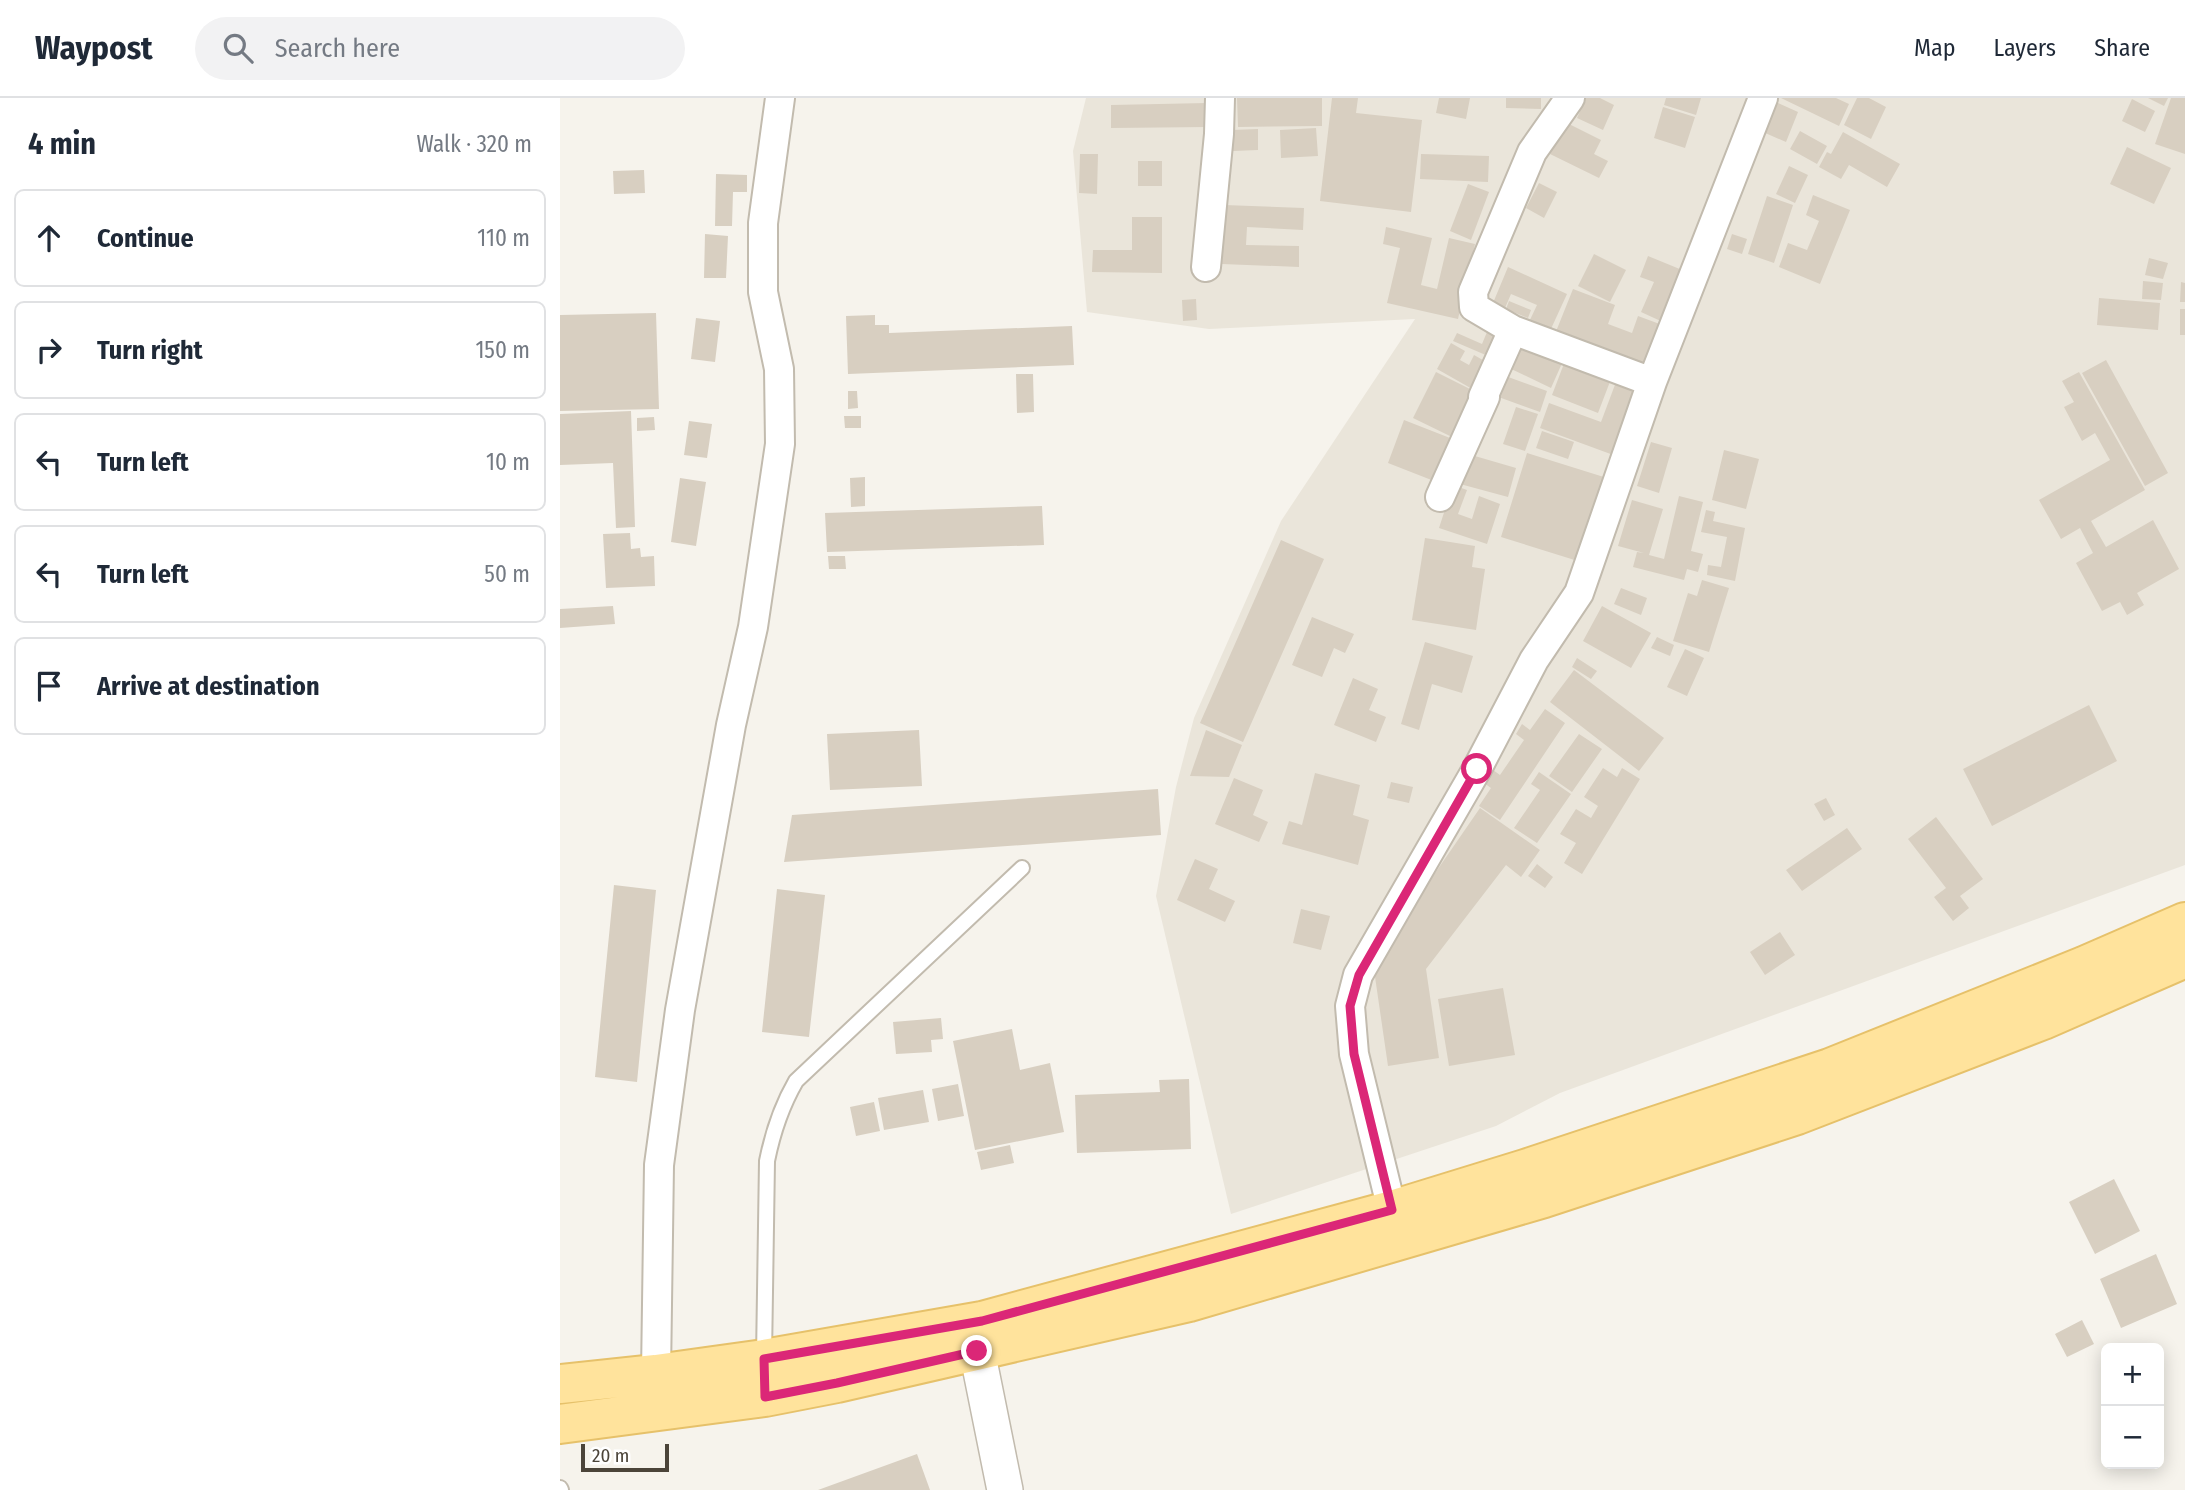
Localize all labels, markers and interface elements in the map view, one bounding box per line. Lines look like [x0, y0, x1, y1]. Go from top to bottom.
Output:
search box [195, 17, 685, 80]
text: Waypost [35, 28, 153, 68]
icon: search [219, 29, 257, 67]
text: Search here [275, 33, 400, 64]
text: Map [1914, 34, 1956, 62]
text: Layers [1994, 34, 2056, 62]
text: Share [2094, 34, 2150, 62]
text: 4 min [28, 126, 96, 162]
text: Walk · 320 m [417, 130, 532, 158]
icon: ahead [30, 219, 68, 257]
text: Continue [97, 223, 194, 254]
text: 110 m [477, 224, 530, 252]
icon: right [30, 331, 68, 369]
text: Turn right [97, 335, 203, 366]
text: 150 m [475, 336, 530, 364]
icon: left [30, 443, 68, 481]
text: Turn left [97, 447, 189, 478]
text: 10 m [486, 448, 530, 476]
icon: left [30, 555, 68, 593]
text: Turn left [97, 559, 189, 590]
text: 50 m [484, 560, 530, 588]
icon: arrive [30, 667, 68, 705]
text: Arrive at destination [97, 671, 320, 702]
route start [1461, 753, 1492, 784]
route end [961, 1335, 992, 1366]
map controls [2101, 1343, 2164, 1469]
button: + [2101, 1343, 2164, 1406]
button: − [2101, 1406, 2164, 1469]
scale bar [581, 1441, 668, 1473]
text: 20 m [592, 1444, 629, 1467]

